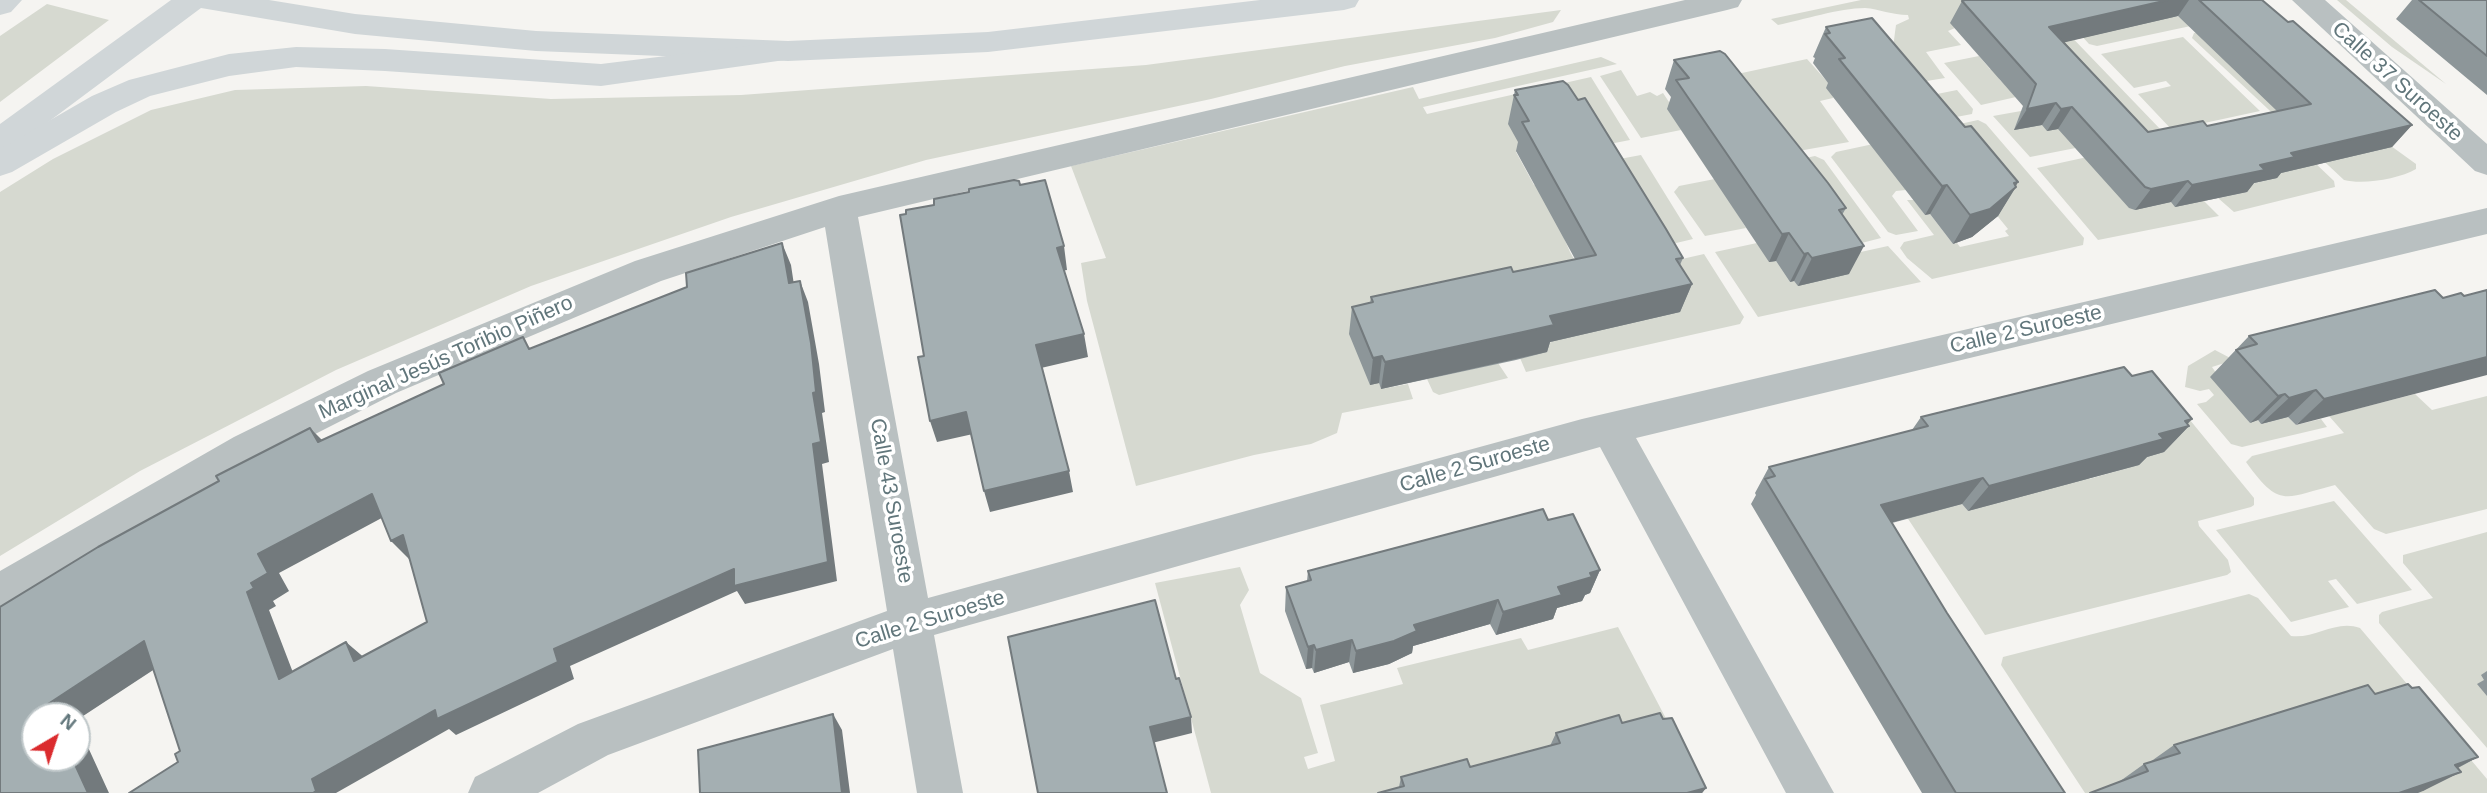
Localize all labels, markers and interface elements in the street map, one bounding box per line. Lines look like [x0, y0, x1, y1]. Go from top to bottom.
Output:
street label: Calle 37 Suroeste [2327, 17, 2467, 147]
street label: Marginal Jesús Toribio Piñero [315, 290, 577, 426]
street label: Calle 2 Suroeste [1948, 300, 2104, 360]
street label: Calle 43 Suroeste [864, 417, 918, 585]
street label: Calle 2 Suroeste [1397, 431, 1553, 499]
street label: Calle 2 Suroeste [852, 585, 1008, 655]
north arrow [21, 702, 91, 772]
text: N [56, 709, 80, 734]

